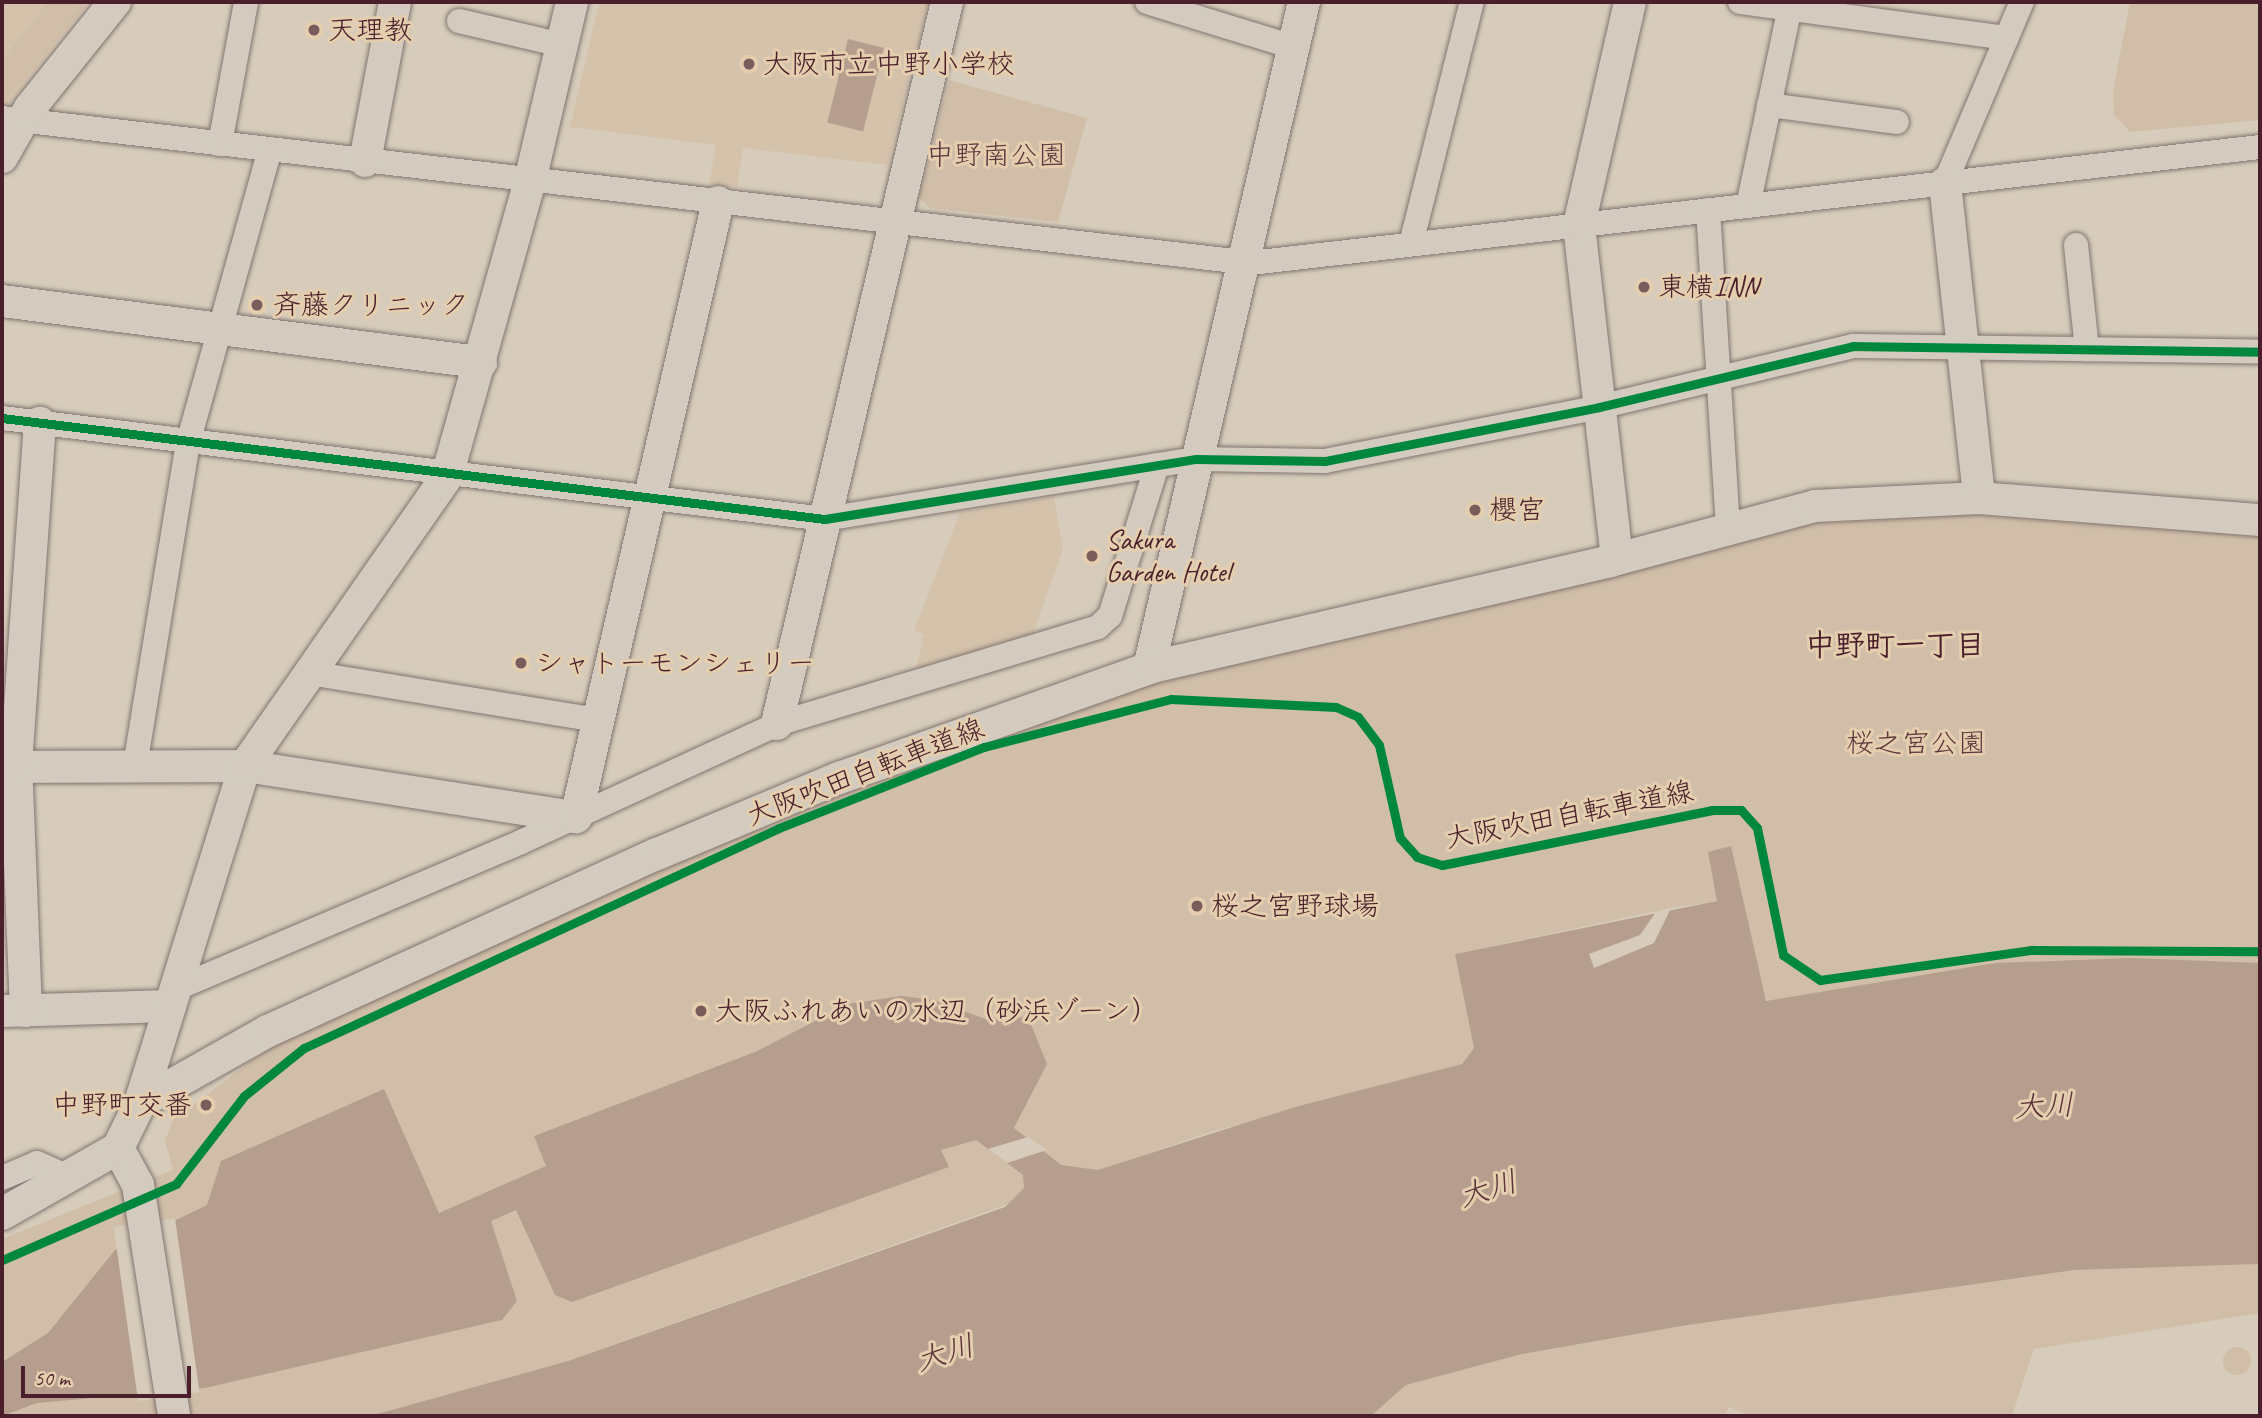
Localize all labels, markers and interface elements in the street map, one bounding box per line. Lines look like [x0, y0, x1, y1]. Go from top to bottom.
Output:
place label: 天理教 [328, 13, 412, 47]
marker: 天理教 [306, 22, 322, 38]
place label: 大阪市立中野小学校 [763, 47, 1015, 81]
marker: 大阪市立中野小学校 [741, 56, 757, 72]
park label: 中野南公園 [926, 138, 1066, 172]
place label: 東横INN [1658, 270, 1758, 304]
marker: 東横INN [1636, 279, 1652, 295]
place label: 斉藤クリニック [273, 288, 469, 322]
marker: 斉藤クリニック [247, 295, 267, 315]
place label: 櫻宮 [1489, 493, 1545, 527]
marker: 櫻宮 [1467, 502, 1483, 518]
place label: Sakura Garden Hotel [1106, 523, 1230, 589]
marker: Sakura Garden Hotel [1084, 548, 1100, 564]
district label: 中野町一丁目 [1805, 627, 1985, 663]
place label: シャトーモンシェリー [535, 646, 815, 680]
marker: シャトーモンシェリー [513, 655, 529, 671]
street label: 大阪吹田自転車道線 [741, 711, 989, 833]
park label: 桜之宮公園 [1846, 726, 1986, 760]
street label: 大阪吹田自転車道線 [1442, 774, 1696, 856]
place label: 桜之宮野球場 [1211, 889, 1379, 923]
marker: 桜之宮野球場 [1189, 898, 1205, 914]
place label: 大阪ふれあいの水辺（砂浜ゾーン） [715, 994, 1161, 1028]
marker: 大阪ふれあいの水辺（砂浜ゾーン） [693, 1003, 709, 1019]
water label: 大川 [2013, 1086, 2075, 1126]
place label: 中野町交番 [52, 1088, 192, 1122]
marker: 中野町交番 [198, 1097, 214, 1113]
water label: 大川 [1454, 1163, 1522, 1215]
water label: 大川 [911, 1327, 979, 1379]
scale bar [24, 1352, 194, 1396]
text: 50 m [34, 1365, 70, 1391]

